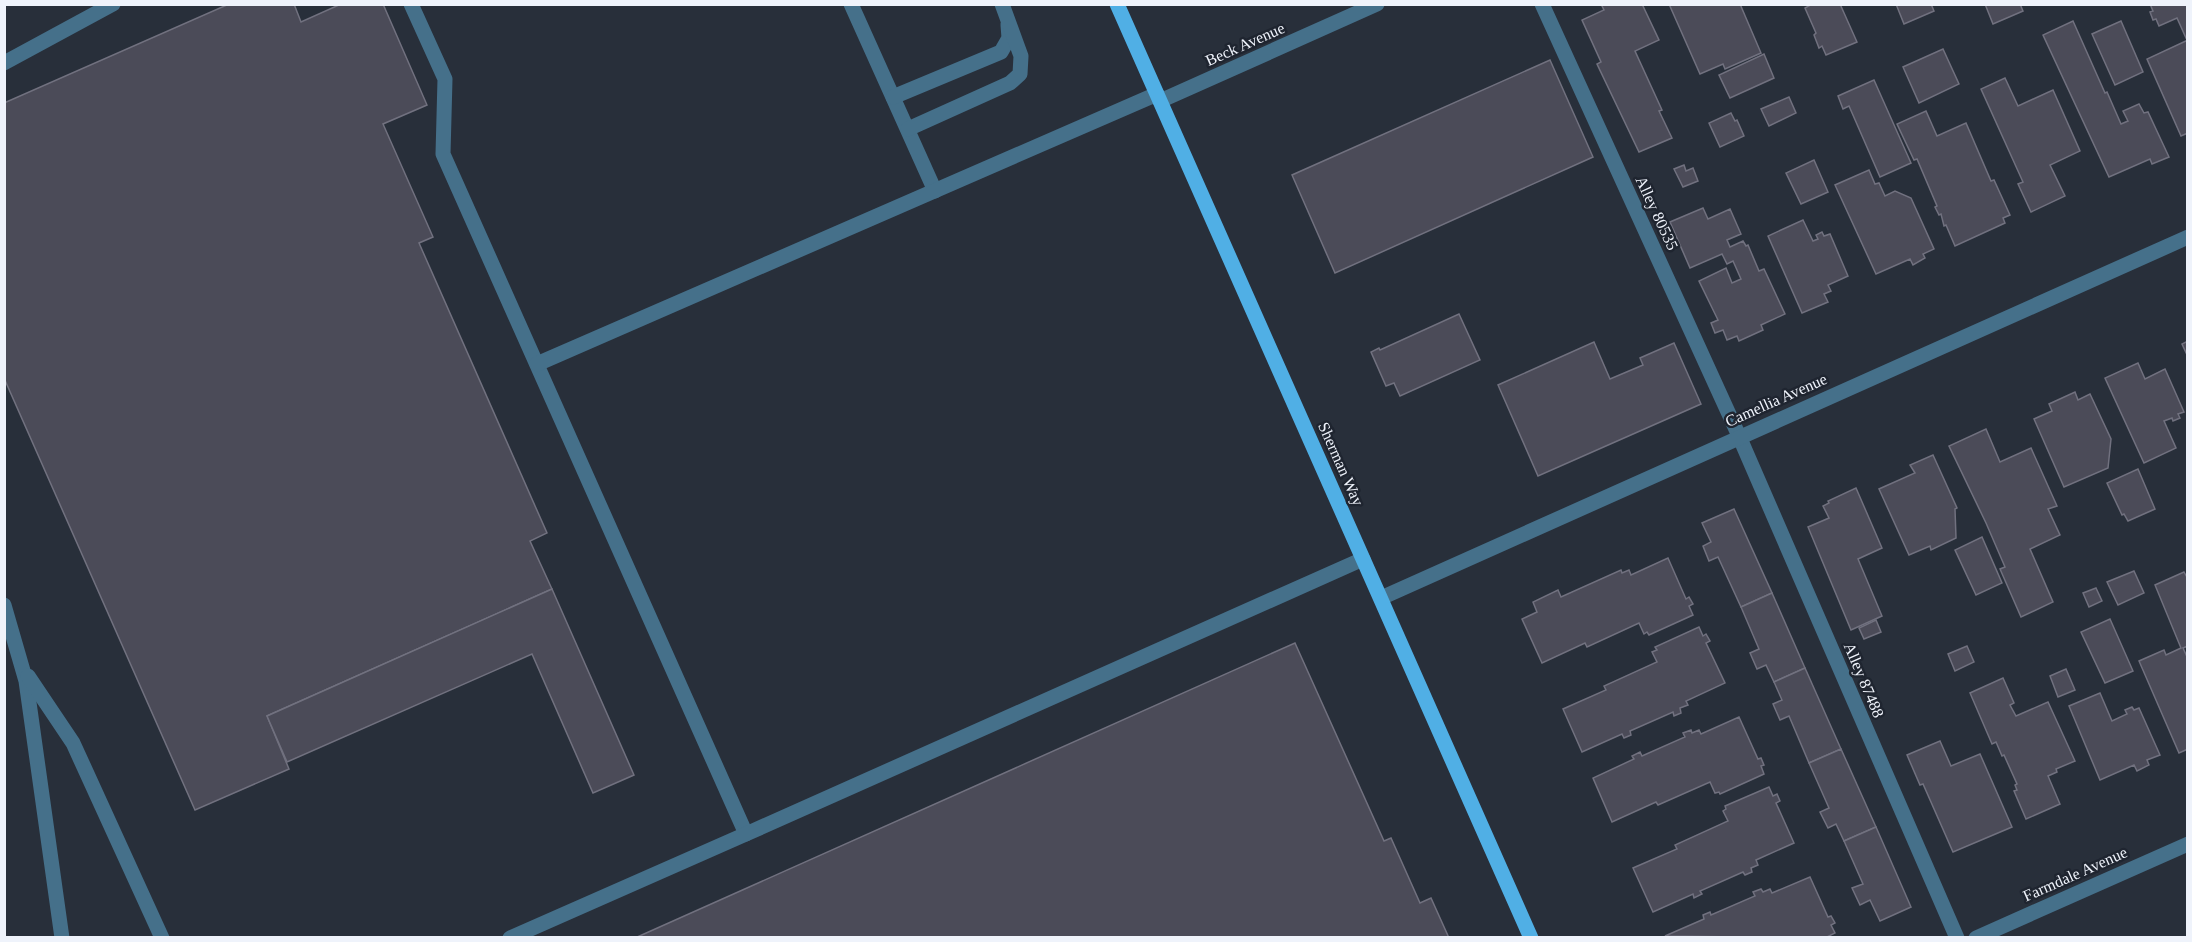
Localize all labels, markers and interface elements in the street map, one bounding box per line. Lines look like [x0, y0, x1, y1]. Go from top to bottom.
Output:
street label: Beck Avenue [1203, 19, 1287, 69]
street label: Alley 80535 [1632, 173, 1682, 253]
street label: Camellia Avenue [1723, 370, 1829, 430]
street label: Sherman Way [1314, 420, 1367, 509]
street label: Alley 87488 [1840, 640, 1887, 720]
street label: Farmdale Avenue [2020, 843, 2130, 905]

